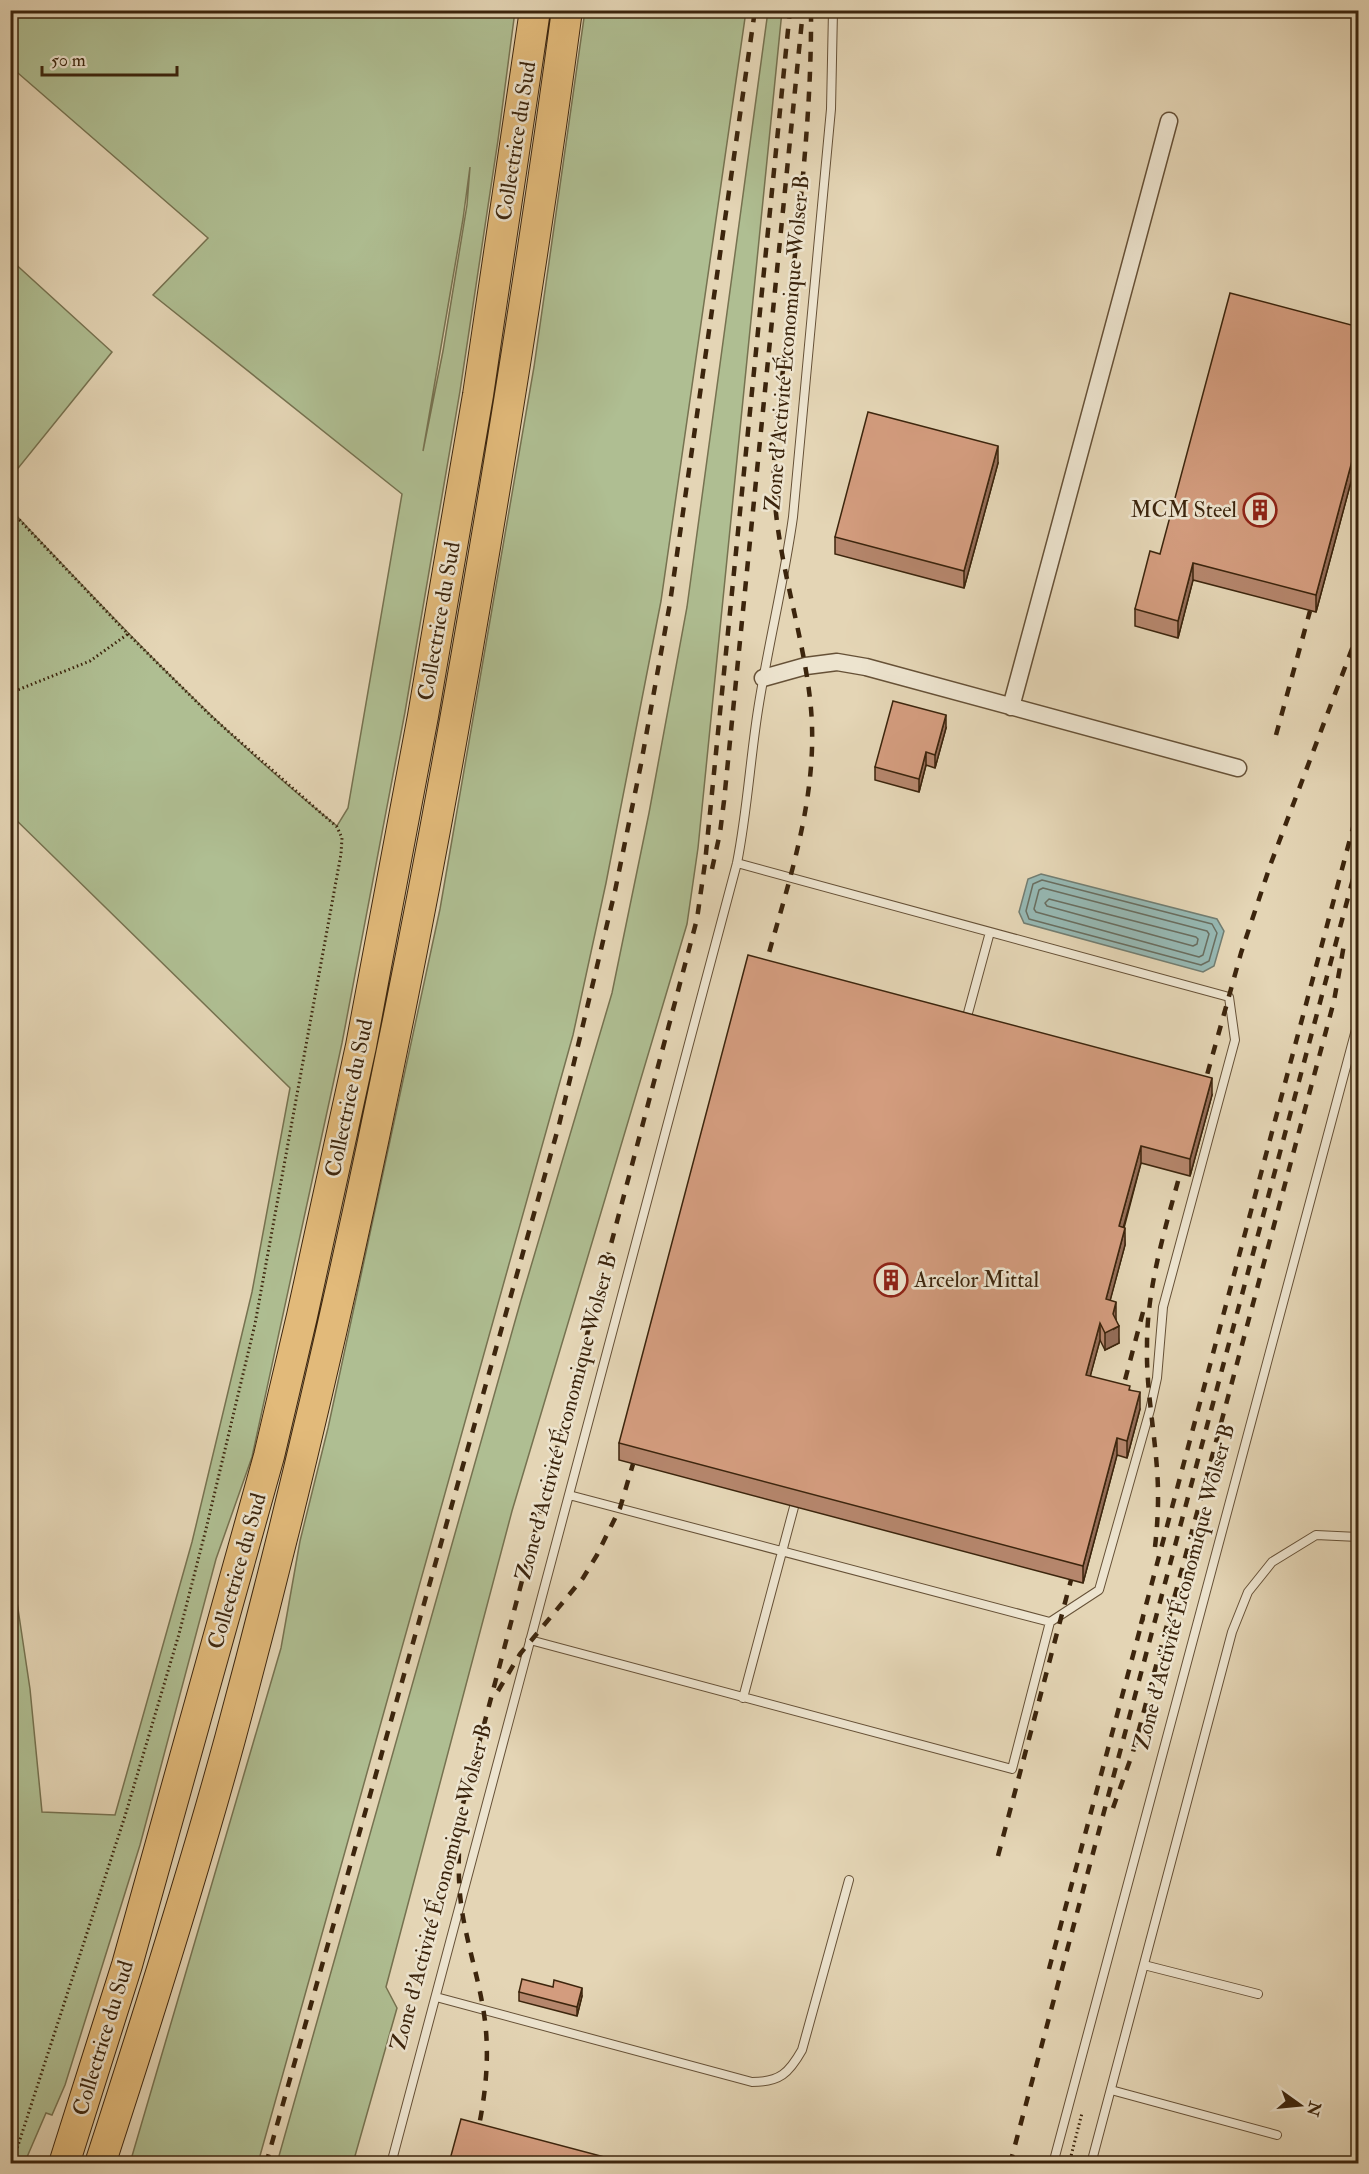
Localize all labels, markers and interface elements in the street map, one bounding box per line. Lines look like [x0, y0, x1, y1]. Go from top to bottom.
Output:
scale bar [42, 39, 177, 77]
text: 50 m [51, 49, 86, 72]
street label: Collectrice du Sud [490, 59, 542, 223]
street label: Zone d'Activité Économique Wolser B [757, 174, 816, 512]
building icon: MCM Steel [1242, 492, 1278, 528]
place label: MCM Steel [1131, 496, 1237, 524]
street label: Collectrice du Sud [411, 539, 467, 703]
street label: Collectrice du Sud [319, 1016, 379, 1180]
street label: Zone d'Activité Économique Wolser B [508, 1250, 623, 1583]
building icon: Arcelor Mittal [873, 1262, 909, 1298]
place label: Arcelor Mittal [913, 1266, 1039, 1294]
street label: Zone d'Activité Économique Wolser B [1126, 1420, 1241, 1753]
street label: Collectrice du Sud [201, 1490, 273, 1652]
street label: Zone d'Activité Économique Wolser B [383, 1720, 498, 2053]
street label: Collectrice du Sud [66, 1957, 140, 2119]
north arrow [1270, 2075, 1330, 2135]
text: N [1302, 2098, 1325, 2119]

